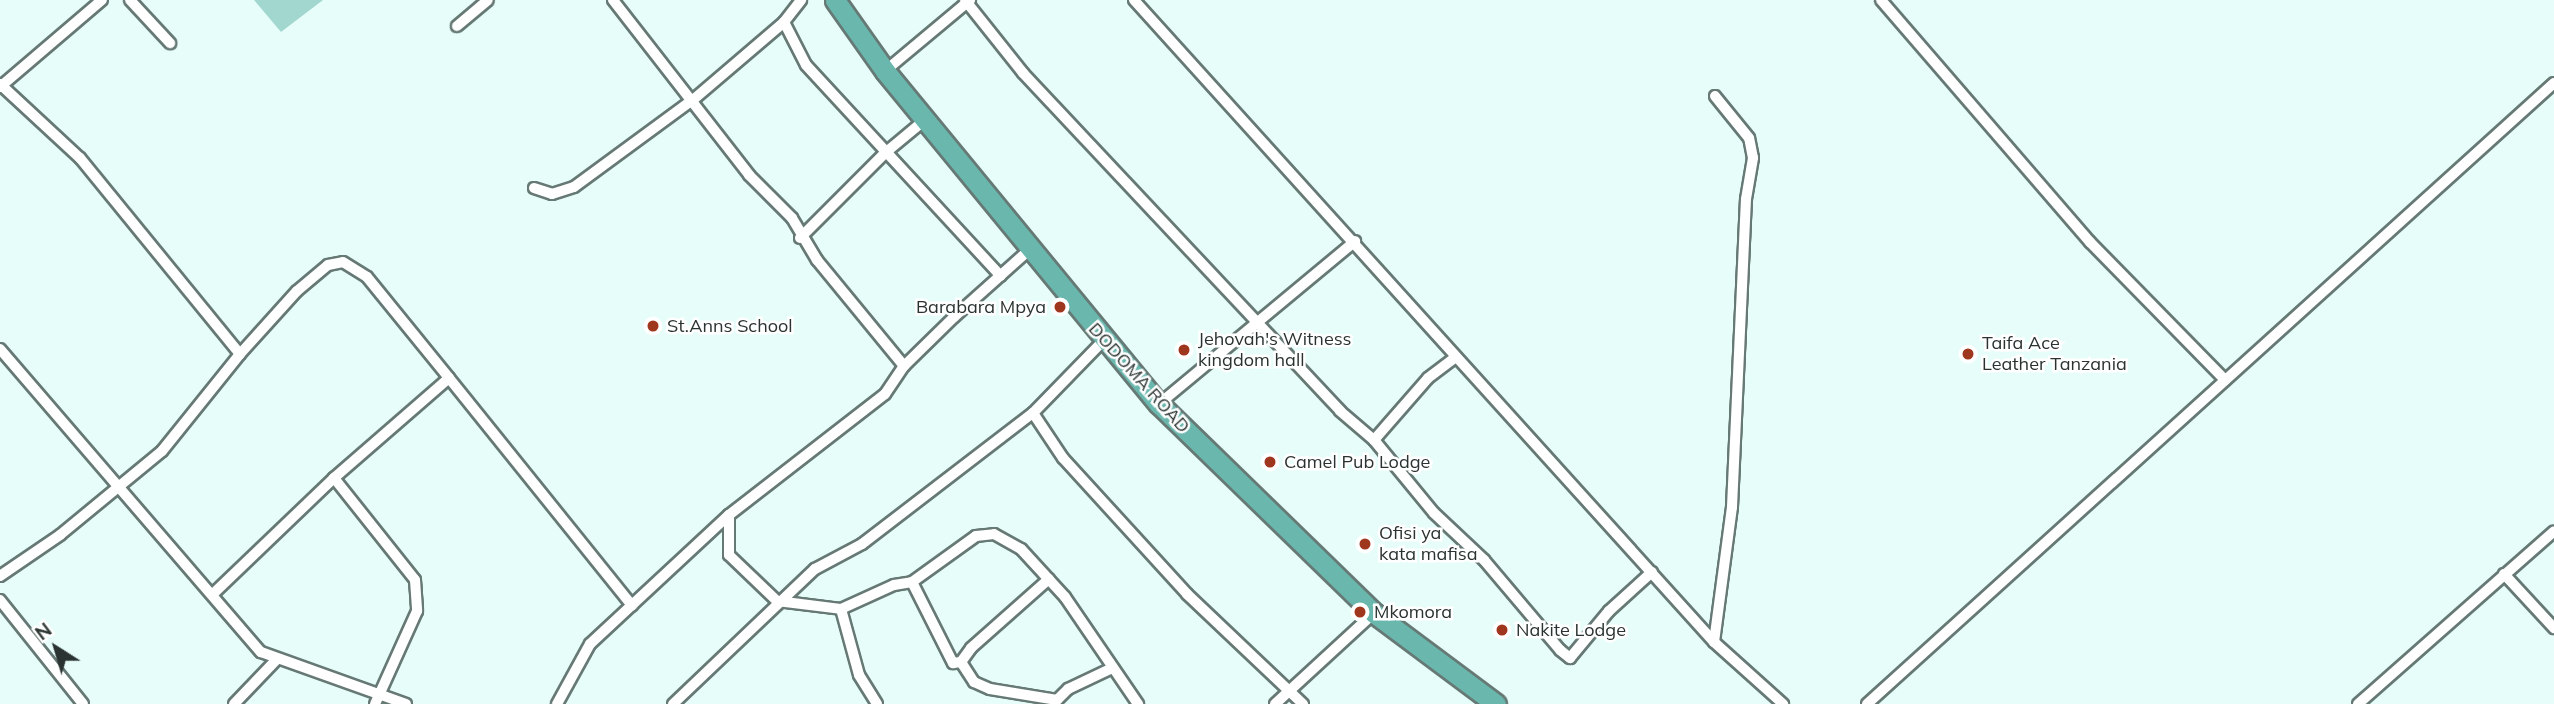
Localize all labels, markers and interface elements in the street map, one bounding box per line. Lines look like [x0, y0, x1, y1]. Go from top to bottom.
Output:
place label: Barabara Mpya [916, 296, 1046, 318]
marker: Barabara Mpya [1052, 299, 1068, 315]
place label: St.Anns School [667, 315, 793, 337]
marker: St.Anns School [645, 318, 661, 334]
street label: DODOMA ROAD [1084, 318, 1194, 438]
place label: Jehovah's Witness kingdom hall [1198, 329, 1352, 372]
place label: Taifa Ace Leather Tanzania [1982, 333, 2127, 376]
marker: Jehovah's Witness kingdom hall [1176, 342, 1192, 358]
marker: Taifa Ace Leather Tanzania [1960, 346, 1976, 362]
place label: Camel Pub Lodge [1284, 451, 1430, 473]
marker: Camel Pub Lodge [1262, 454, 1278, 470]
place label: Ofisi ya kata mafisa [1379, 523, 1477, 566]
marker: Ofisi ya kata mafisa [1357, 536, 1373, 552]
place label: Mkomora [1374, 601, 1452, 623]
marker: Mkomora [1352, 604, 1368, 620]
north arrow [21, 613, 91, 683]
text: N [30, 617, 56, 645]
place label: Nakite Lodge [1516, 619, 1626, 641]
marker: Nakite Lodge [1494, 622, 1510, 638]

